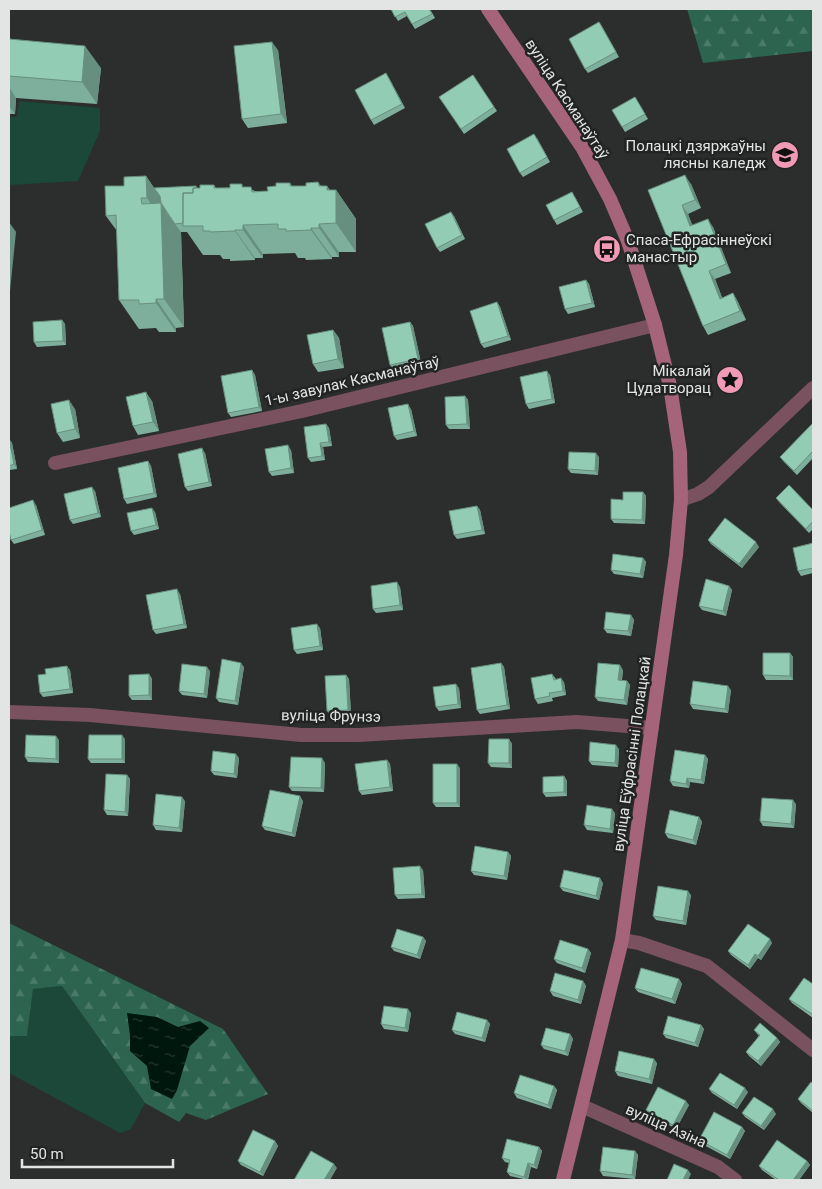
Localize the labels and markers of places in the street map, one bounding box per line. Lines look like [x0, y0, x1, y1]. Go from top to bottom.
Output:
place label: Полацкі дзяржаўны лясны каледж [626, 137, 766, 172]
school or university icon: Полацкі дзяржаўны лясны каледж [770, 140, 800, 170]
place label: Спаса-Ефрасіннеўскі манастыр [626, 231, 772, 266]
bus stop icon: Спаса-Ефрасіннеўскі манастыр [592, 234, 622, 264]
place label: Мікалай Цудатворац [626, 362, 711, 397]
place icon: Мікалай Цудатворац [715, 365, 745, 395]

